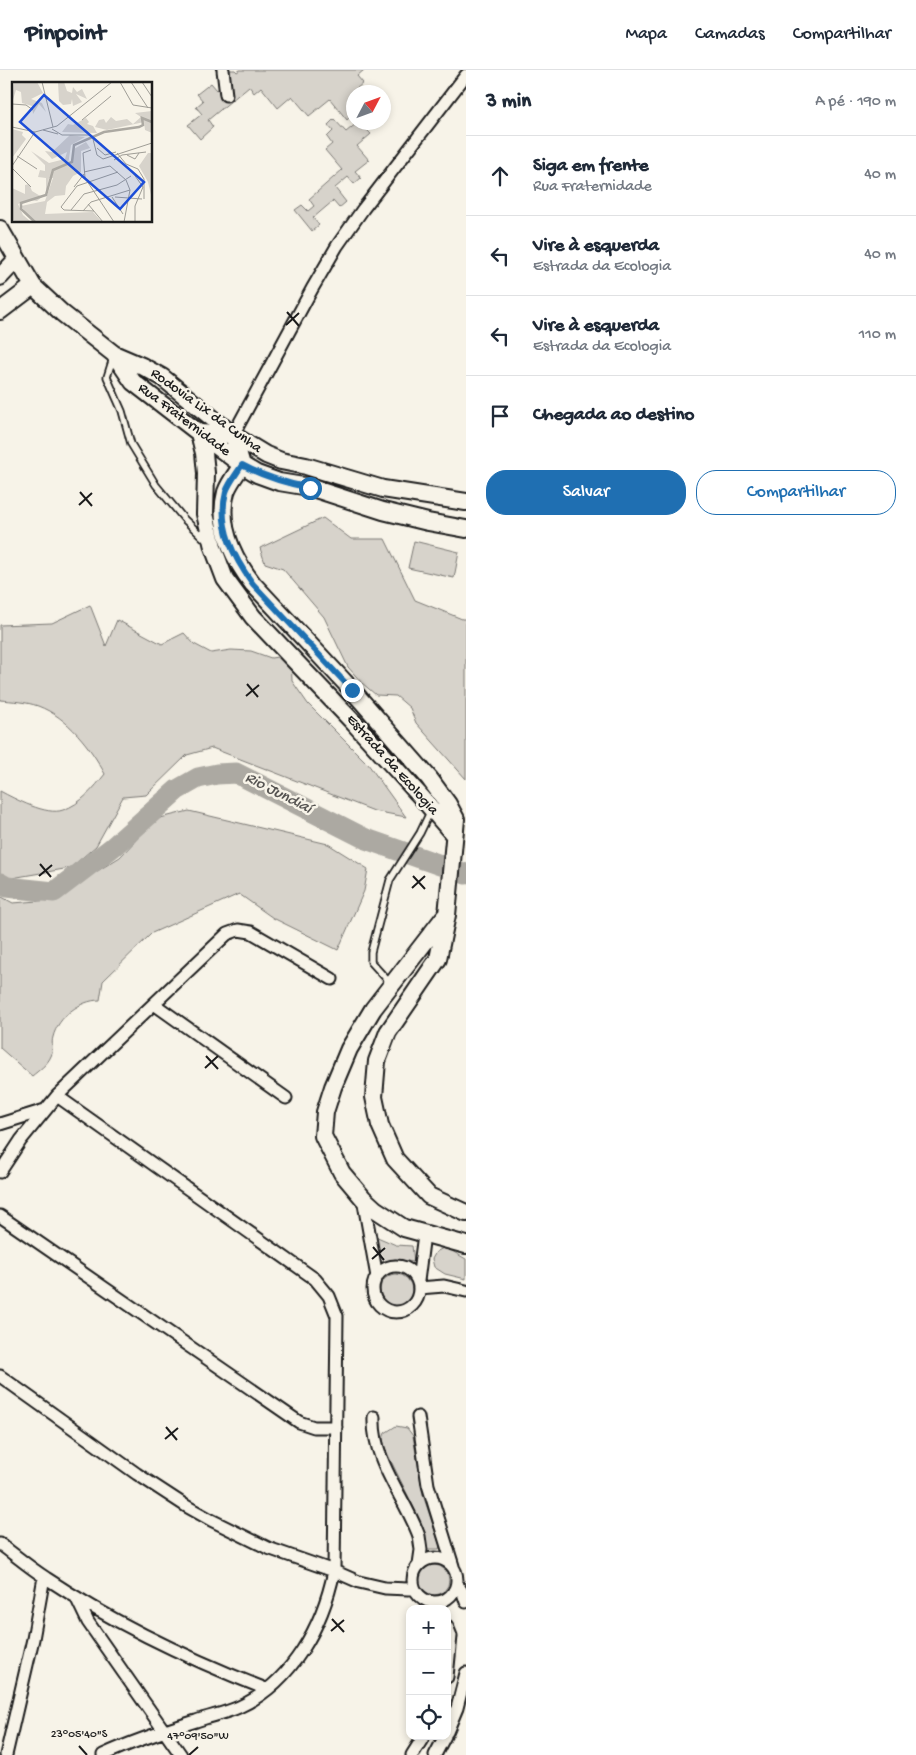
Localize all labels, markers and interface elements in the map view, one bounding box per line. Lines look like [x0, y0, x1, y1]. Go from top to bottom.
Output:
text: Pinpoint [25, 20, 106, 49]
text: Mapa [626, 24, 667, 45]
text: Camadas [695, 24, 765, 45]
text: Compartilhar [793, 24, 891, 45]
inset map [12, 82, 152, 222]
north arrow [346, 85, 391, 130]
text: 3 min [486, 90, 531, 115]
text: A pé · 190 m [815, 93, 896, 112]
text: Siga em frente [533, 155, 649, 178]
icon: ahead [486, 162, 514, 190]
text: 40 m [864, 166, 896, 185]
text: Rua Fraternidade [533, 178, 652, 197]
text: Vire à esquerda [533, 235, 659, 258]
icon: left [486, 242, 514, 270]
text: 40 m [864, 246, 896, 265]
text: Estrada da Ecologia [533, 258, 671, 277]
text: Vire à esquerda [533, 315, 659, 338]
icon: left [486, 322, 514, 350]
text: 110 m [859, 326, 896, 345]
text: Estrada da Ecologia [533, 338, 671, 357]
street label: Rodovia Lix da Cunha [147, 364, 266, 458]
street label: Rua Fraternidade [134, 379, 234, 461]
icon: arrive [486, 402, 514, 430]
text: Chegada ao destino [533, 404, 694, 427]
button: Salvar [486, 470, 686, 515]
button: Compartilhar [696, 470, 896, 515]
route start [299, 477, 322, 500]
route end [341, 679, 364, 702]
street label: Estrada da Ecologia [342, 711, 442, 820]
water label: Rio Jundiaí [241, 769, 318, 821]
map controls [406, 1605, 451, 1740]
button: + [406, 1605, 451, 1650]
button: − [406, 1650, 451, 1695]
button: locate [406, 1695, 451, 1740]
text: 23°05'40"S [51, 1728, 108, 1742]
text: 47°09'50"W [167, 1730, 229, 1744]

